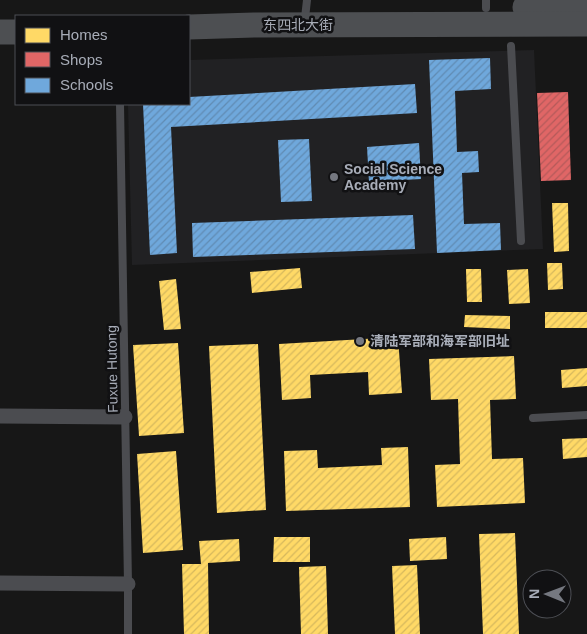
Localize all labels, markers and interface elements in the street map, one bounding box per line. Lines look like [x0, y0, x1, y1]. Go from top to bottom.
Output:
legend [15, 15, 190, 105]
street label: 东四北大街 [263, 17, 333, 33]
text: Homes [60, 26, 108, 43]
text: Shops [60, 51, 103, 68]
text: Schools [60, 76, 113, 93]
place label: Social Science Academy [344, 161, 442, 193]
marker: Social Science Academy [328, 171, 340, 183]
street label: Fuxue Hutong [103, 325, 121, 413]
place label: 清陆军部和海军部旧址 [370, 333, 510, 349]
marker: 清陆军部和海军部旧址 [354, 335, 366, 347]
north arrow [522, 569, 572, 619]
text: N [526, 589, 542, 599]

